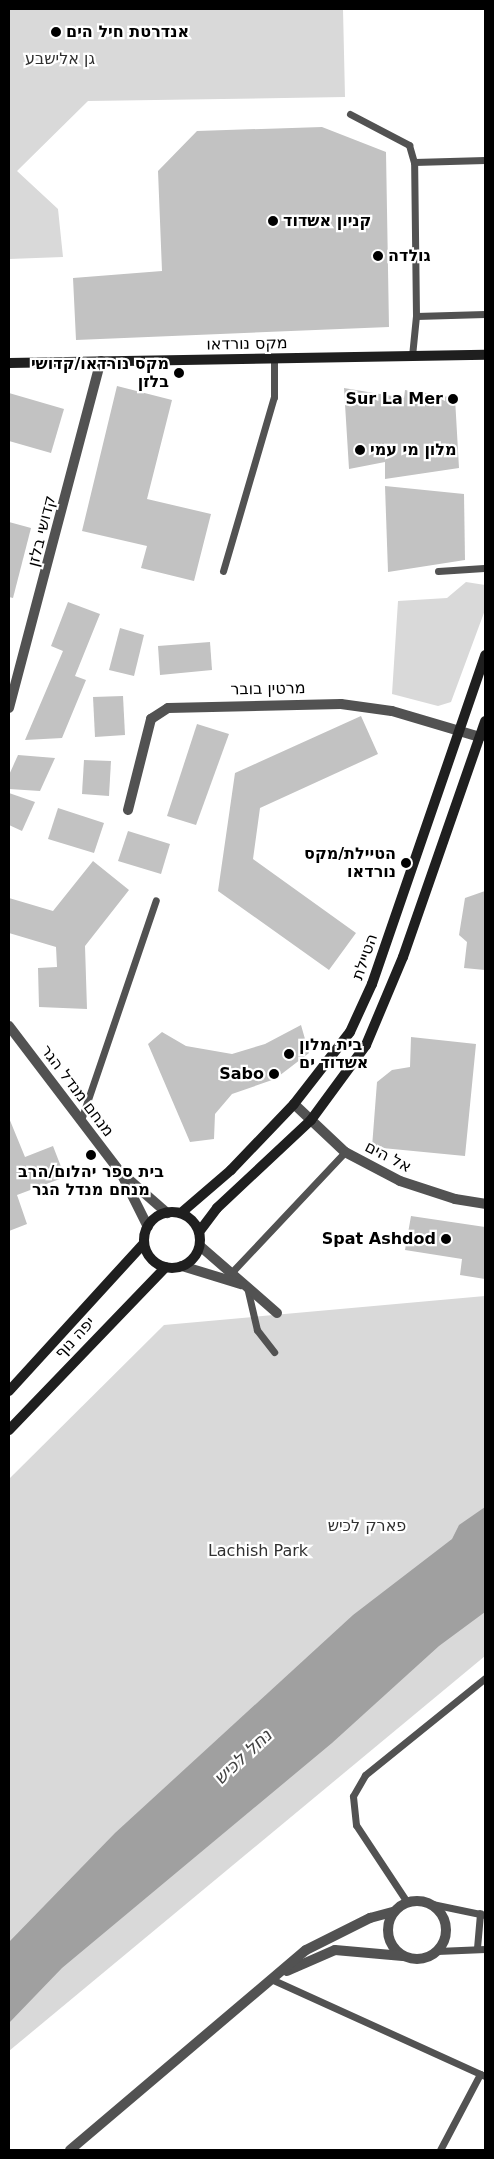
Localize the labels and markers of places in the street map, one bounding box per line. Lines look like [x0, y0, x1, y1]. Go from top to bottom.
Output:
place label: אנדרטת חיל הים [66, 22, 189, 42]
marker: אנדרטת חיל הים [50, 26, 62, 38]
place label: קניון אשדוד [283, 211, 371, 231]
marker: קניון אשדוד [267, 215, 279, 227]
place label: גולדה [388, 246, 431, 266]
marker: גולדה [372, 250, 384, 262]
place label: מקס נורדאו/קדושי בלזן [31, 354, 169, 392]
marker: מקס נורדאו/קדושי בלזן [173, 367, 185, 379]
place label: Sur La Mer [345, 389, 443, 409]
marker: Sur La Mer [447, 393, 459, 405]
place label: מלון מי עמי [370, 440, 457, 460]
marker: מלון מי עמי [354, 444, 366, 456]
place label: הטיילת/מקס נורדאו [304, 844, 396, 882]
marker: הטיילת/מקס נורדאו [400, 857, 412, 869]
place label: בית מלון אשדוד ים [299, 1035, 369, 1073]
marker: בית מלון אשדוד ים [283, 1048, 295, 1060]
place label: Sabo [219, 1064, 264, 1084]
marker: Sabo [268, 1068, 280, 1080]
marker: בית ספר יהלום/הרב מנחם מנדל הגר [85, 1149, 97, 1161]
place label: בית ספר יהלום/הרב מנחם מנדל הגר [18, 1162, 164, 1200]
place label: Spat Ashdod [322, 1229, 436, 1249]
marker: Spat Ashdod [440, 1233, 452, 1245]

